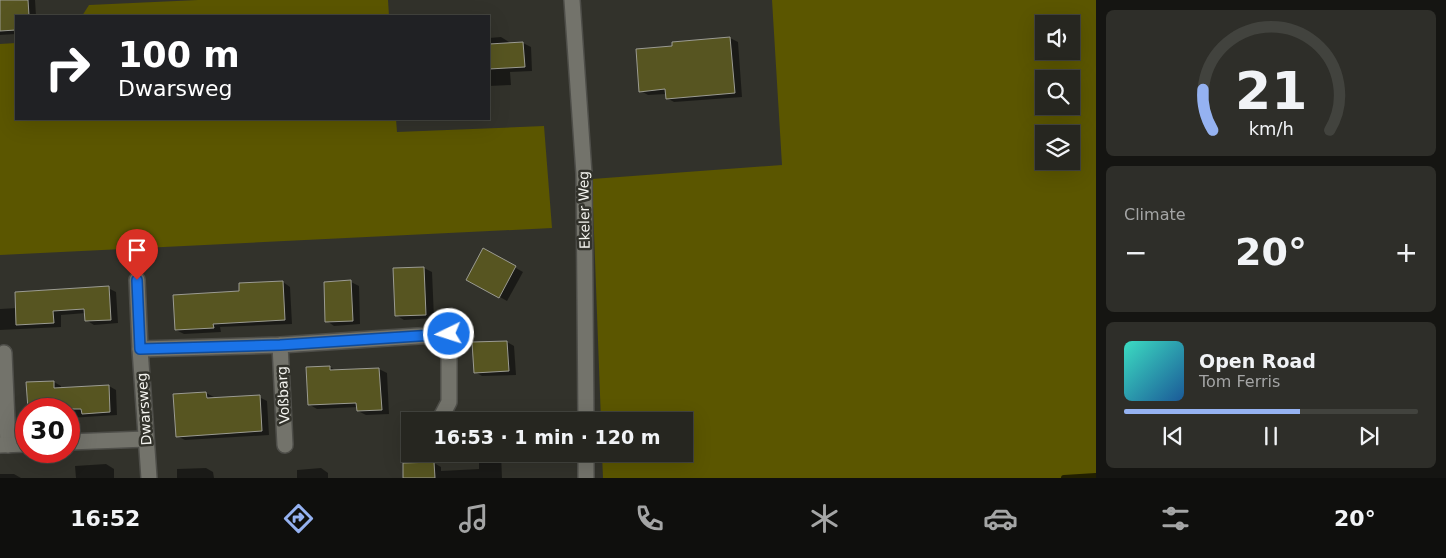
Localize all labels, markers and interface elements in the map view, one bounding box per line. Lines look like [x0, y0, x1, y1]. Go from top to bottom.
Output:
map controls [1035, 15, 1080, 170]
button: sound [1035, 15, 1080, 60]
icon: right [35, 35, 100, 100]
text: 100 m [118, 35, 240, 75]
text: 21 [1235, 61, 1307, 121]
button: search [1035, 70, 1080, 115]
text: Dwarsweg [118, 76, 232, 101]
text: km/h [1248, 118, 1294, 139]
button: layers [1035, 125, 1080, 170]
street label: Ekeler Weg [575, 171, 593, 249]
text: Climate [1124, 205, 1186, 224]
pin [116, 229, 158, 280]
text: 20° [1235, 230, 1307, 274]
icon: arrive [123, 236, 151, 264]
text: − [1124, 236, 1147, 269]
text: + [1395, 236, 1418, 269]
position arrow [422, 307, 474, 359]
text: Open Road [1199, 350, 1316, 372]
street label: Voßbarg [273, 366, 293, 424]
street label: Dwarsweg [133, 372, 155, 446]
text: Tom Ferris [1199, 372, 1280, 391]
speed limit sign: 30 [15, 398, 80, 463]
icon: previous [1159, 422, 1187, 450]
icon: pause [1257, 422, 1285, 450]
icon: next [1355, 422, 1383, 450]
text: 16:53 · 1 min · 120 m [433, 426, 661, 448]
icon: directions [281, 501, 316, 536]
icon: music [456, 501, 491, 536]
icon: phone [632, 501, 667, 536]
icon: climate [807, 501, 842, 536]
icon: car [983, 501, 1018, 536]
icon: filters [1158, 501, 1193, 536]
text: 16:52 [70, 506, 140, 531]
text: 20° [1334, 506, 1376, 531]

